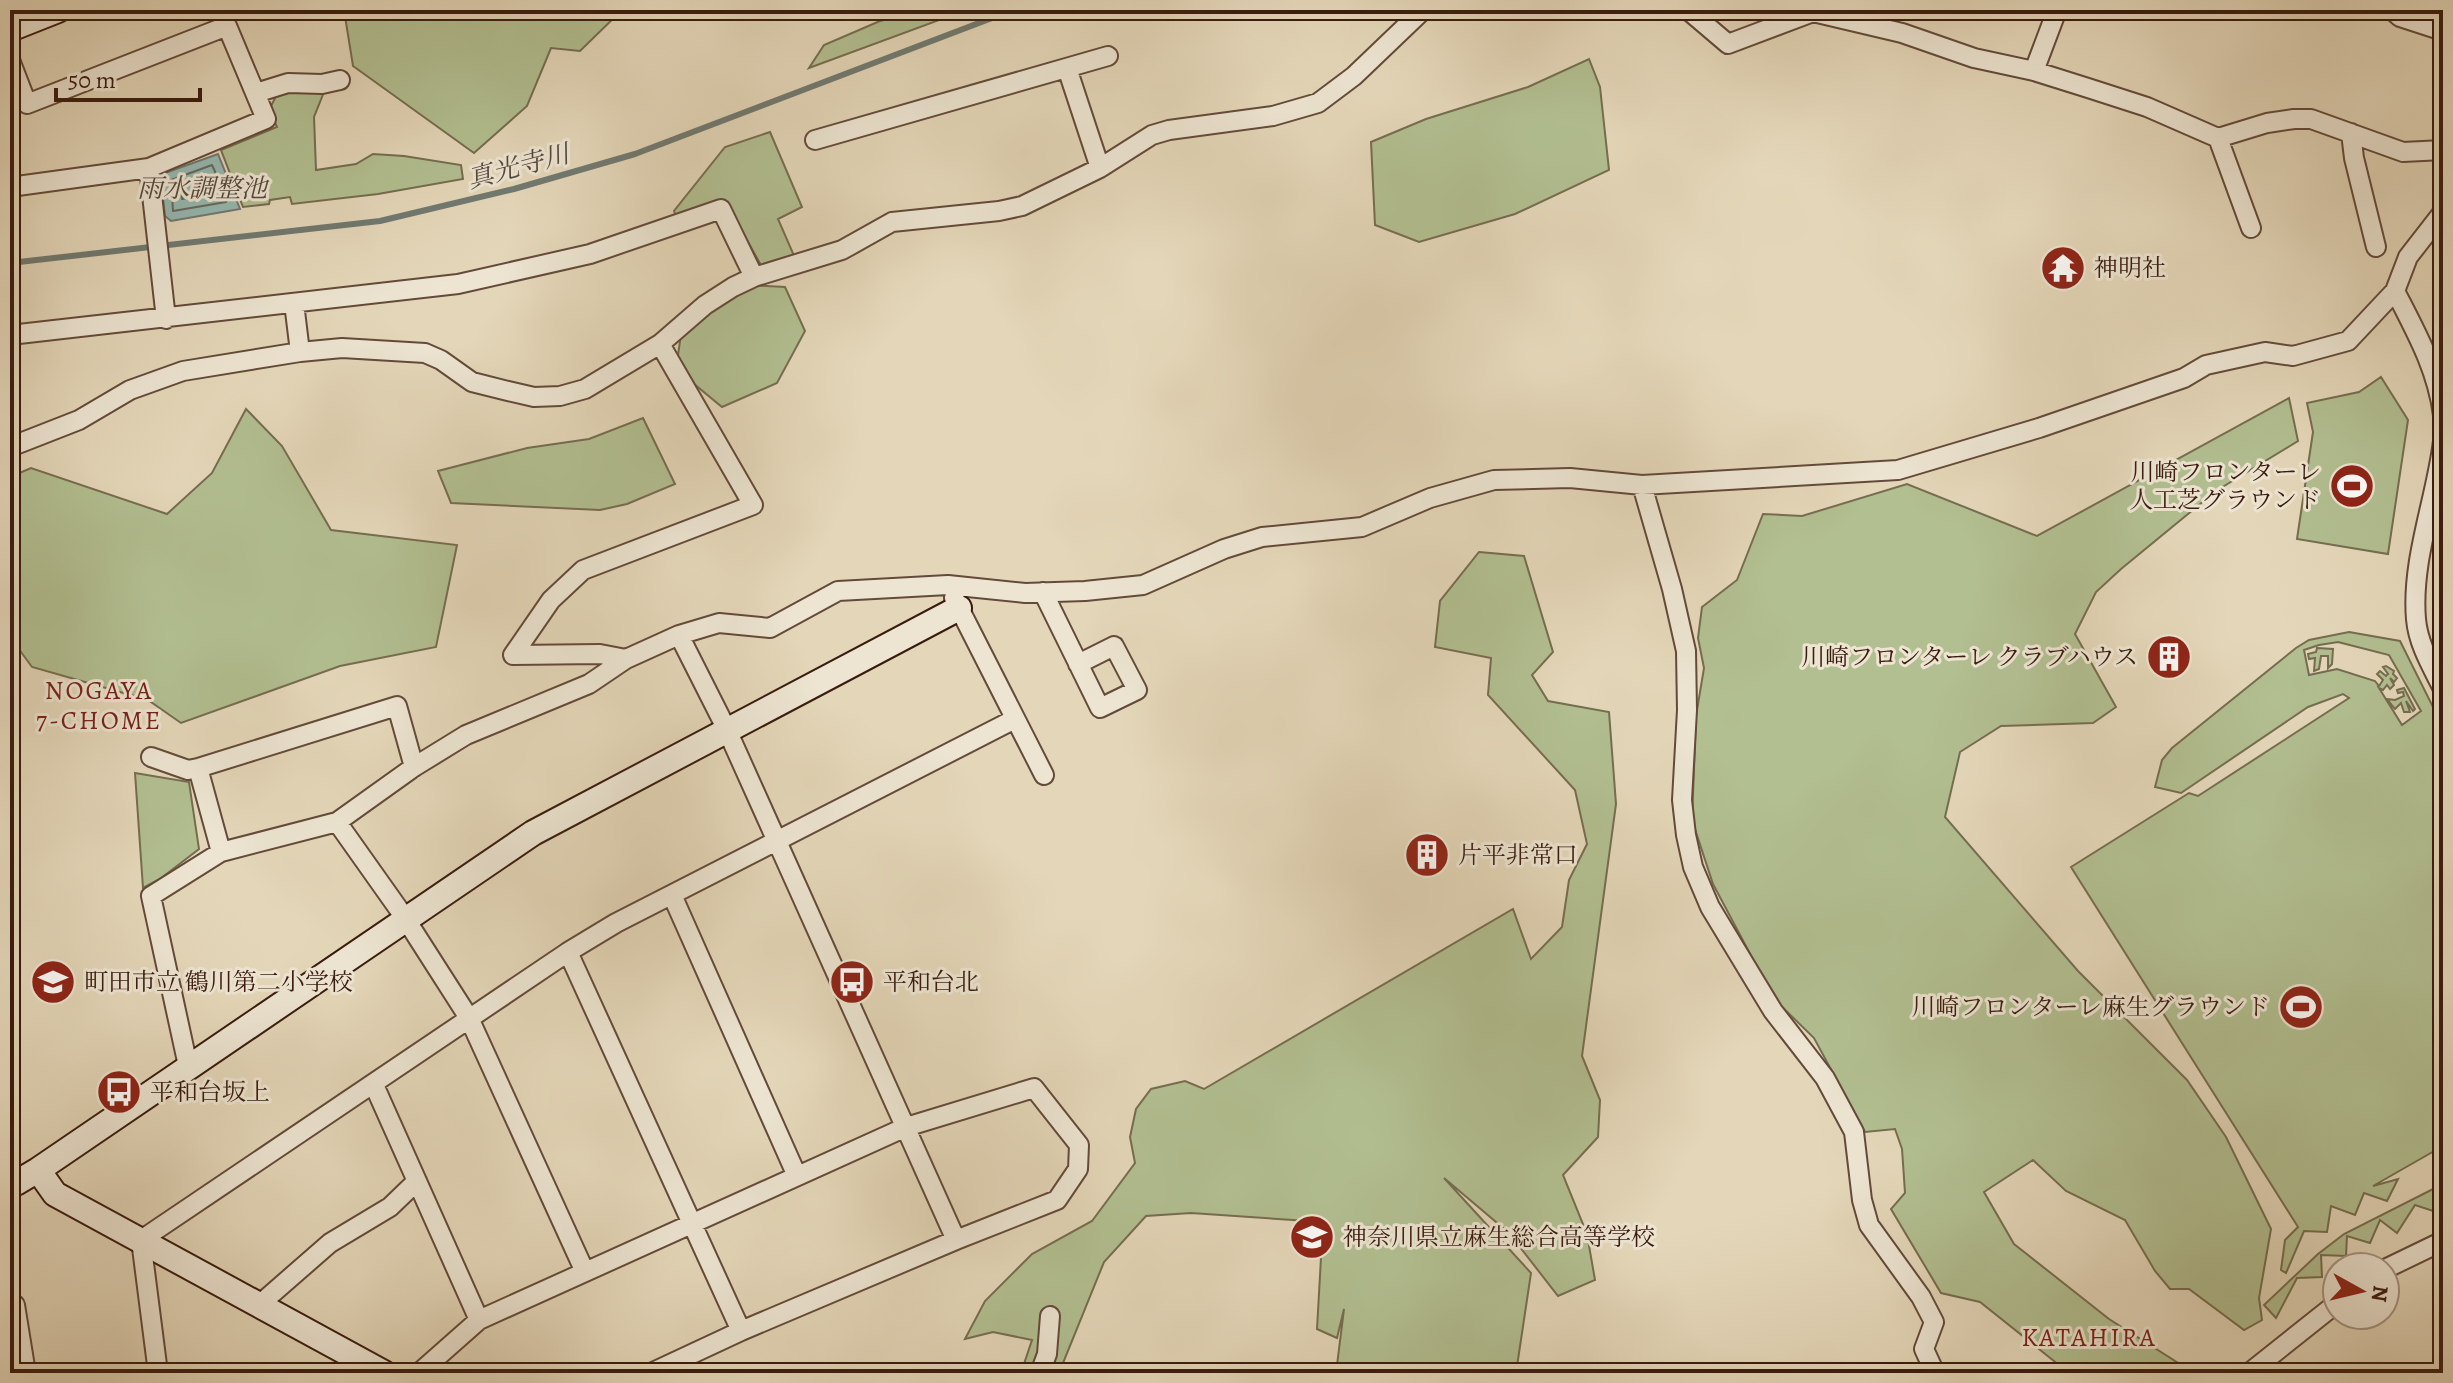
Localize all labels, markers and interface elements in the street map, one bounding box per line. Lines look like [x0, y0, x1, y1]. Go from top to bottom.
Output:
scale bar [56, 52, 200, 102]
text: 50 m [68, 64, 116, 96]
water label: 真光寺川 [463, 135, 576, 197]
water label: 雨水調整池 [137, 171, 270, 206]
temple icon: 神明社 [2039, 244, 2087, 292]
place label: 神明社 [2094, 252, 2166, 284]
place label: 川崎フロンターレ 人工芝グラウンド [2129, 456, 2321, 516]
sports icon: 川崎フロンターレ 人工芝グラウンド [2328, 462, 2376, 510]
building icon: 川崎フロンターレ クラブハウス [2145, 633, 2193, 681]
place label: 川崎フロンターレ クラブハウス [1801, 641, 2138, 673]
district label: NOGAYA 7-CHOME [36, 673, 162, 738]
building icon: 片平非常口 [1403, 831, 1451, 879]
place label: 片平非常口 [1458, 839, 1578, 871]
school or university icon: 町田市立 鶴川第二小学校 [29, 958, 77, 1006]
bus stop icon: 平和台北 [828, 958, 876, 1006]
place label: 町田市立 鶴川第二小学校 [84, 966, 353, 998]
place label: 平和台北 [883, 966, 979, 998]
sports icon: 川崎フロンターレ麻生グラウンド [2277, 983, 2325, 1031]
place label: 川崎フロンターレ麻生グラウンド [1911, 991, 2270, 1023]
bus stop icon: 平和台坂上 [95, 1068, 143, 1116]
place label: 平和台坂上 [150, 1076, 270, 1108]
school or university icon: 神奈川県立麻生総合高等学校 [1288, 1213, 1336, 1261]
place label: 神奈川県立麻生総合高等学校 [1343, 1221, 1655, 1253]
north arrow [2321, 1251, 2401, 1331]
text: N [2364, 1284, 2396, 1304]
district label: KATAHIRA [2021, 1320, 2157, 1355]

